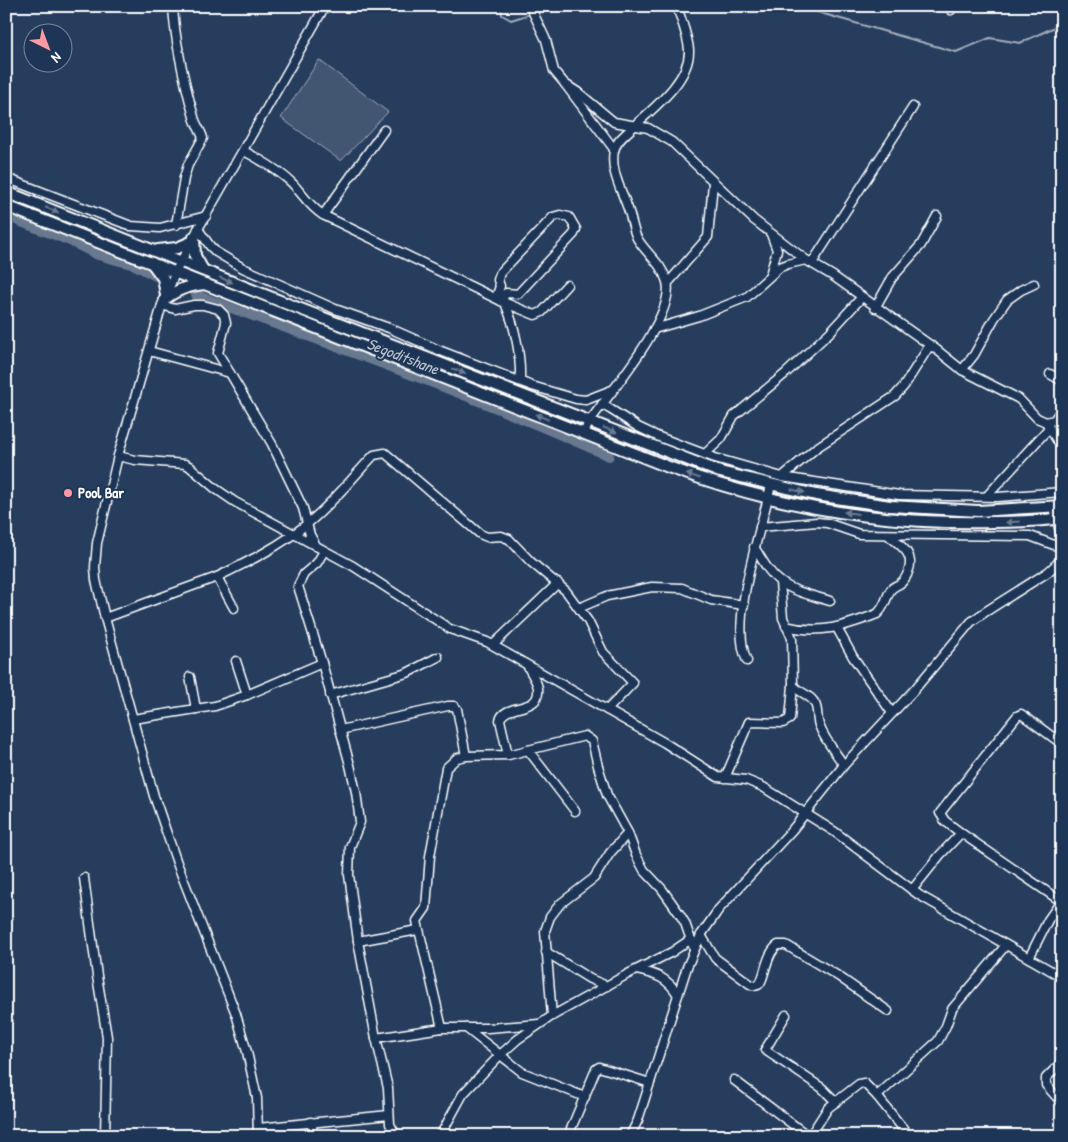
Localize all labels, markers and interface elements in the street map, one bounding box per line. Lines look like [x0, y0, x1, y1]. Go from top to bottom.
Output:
north arrow [22, 22, 72, 72]
text: N [48, 48, 66, 68]
one-way arrow [44, 207, 59, 214]
one-way arrow [219, 276, 233, 284]
water label: Segoditshane [364, 332, 443, 380]
one-way arrow [452, 367, 466, 375]
one-way arrow [534, 413, 549, 421]
one-way arrow [603, 426, 618, 434]
one-way arrow [686, 472, 701, 479]
place label: Pool Bar [78, 482, 124, 503]
marker: Pool Bar [62, 487, 74, 499]
one-way arrow [790, 487, 805, 495]
one-way arrow [843, 509, 859, 517]
one-way arrow [1005, 518, 1021, 526]

